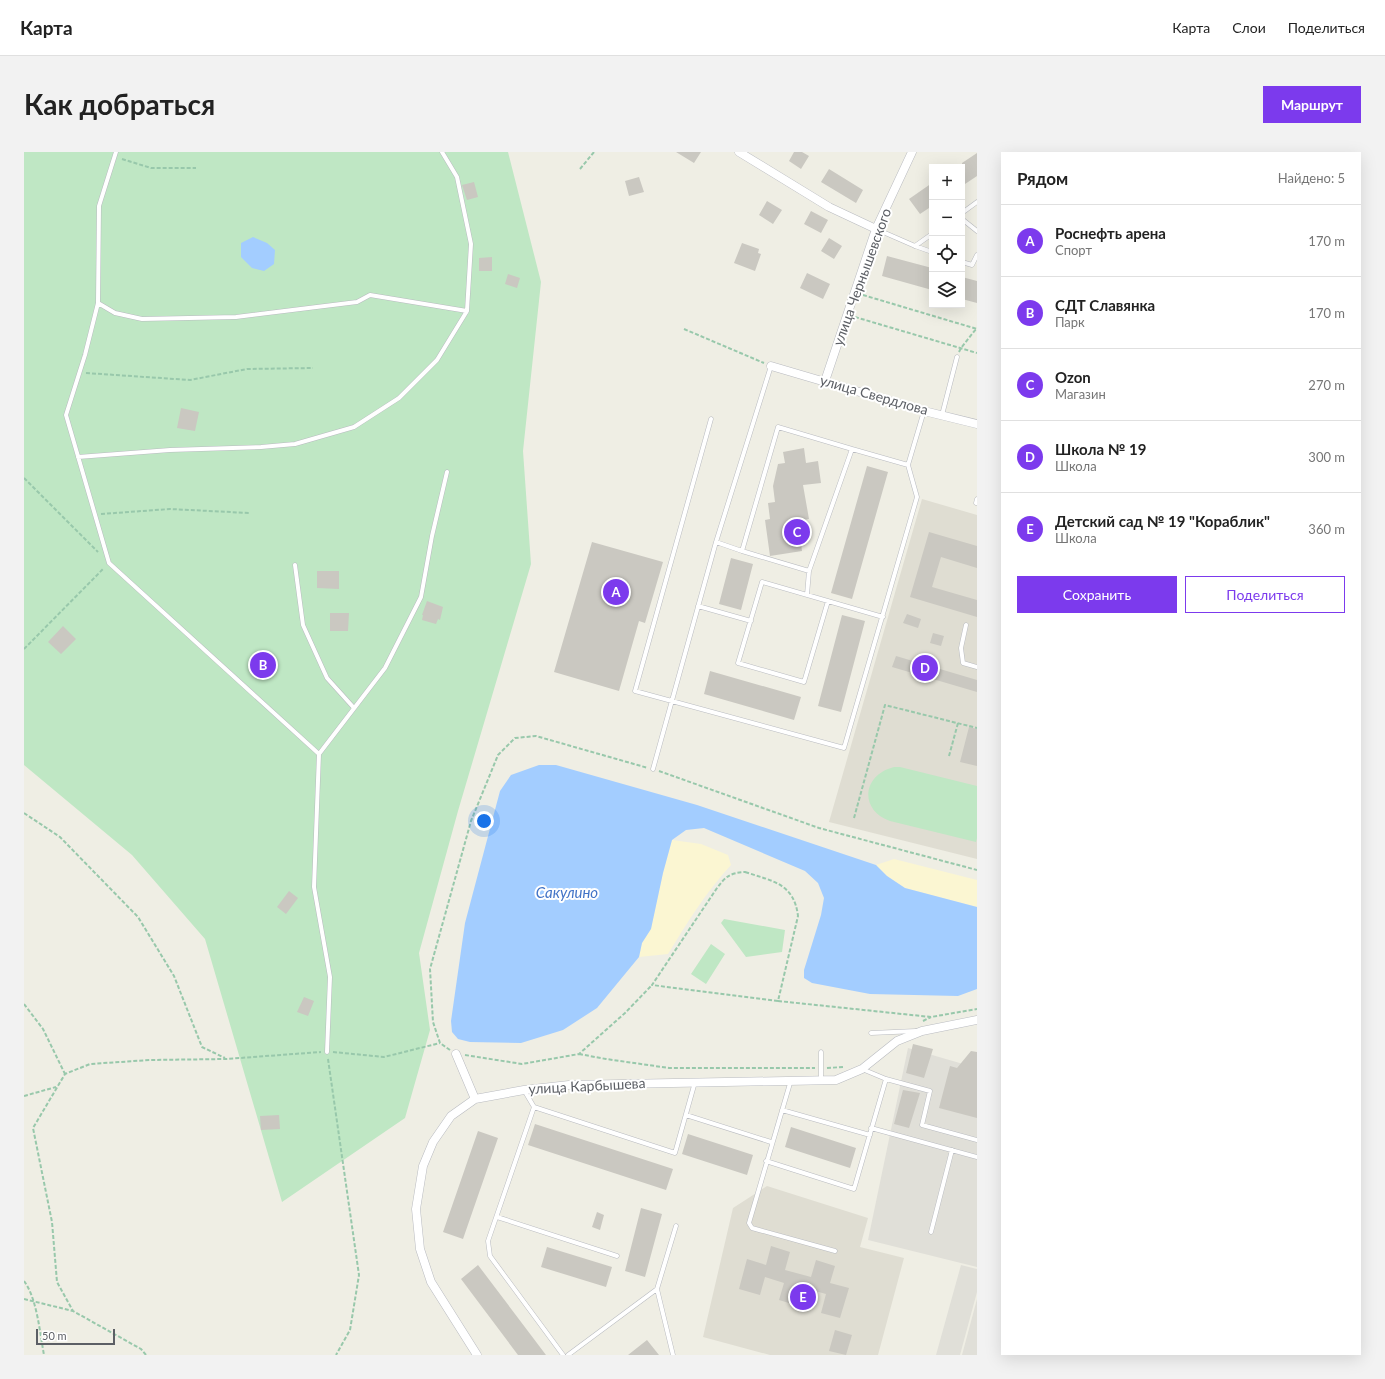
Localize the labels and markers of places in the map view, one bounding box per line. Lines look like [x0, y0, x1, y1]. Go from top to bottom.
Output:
pin: C [784, 517, 810, 547]
pin: A [603, 577, 629, 607]
pin: B [250, 650, 276, 680]
pin: D [912, 653, 938, 683]
pin: E [790, 1282, 816, 1312]

